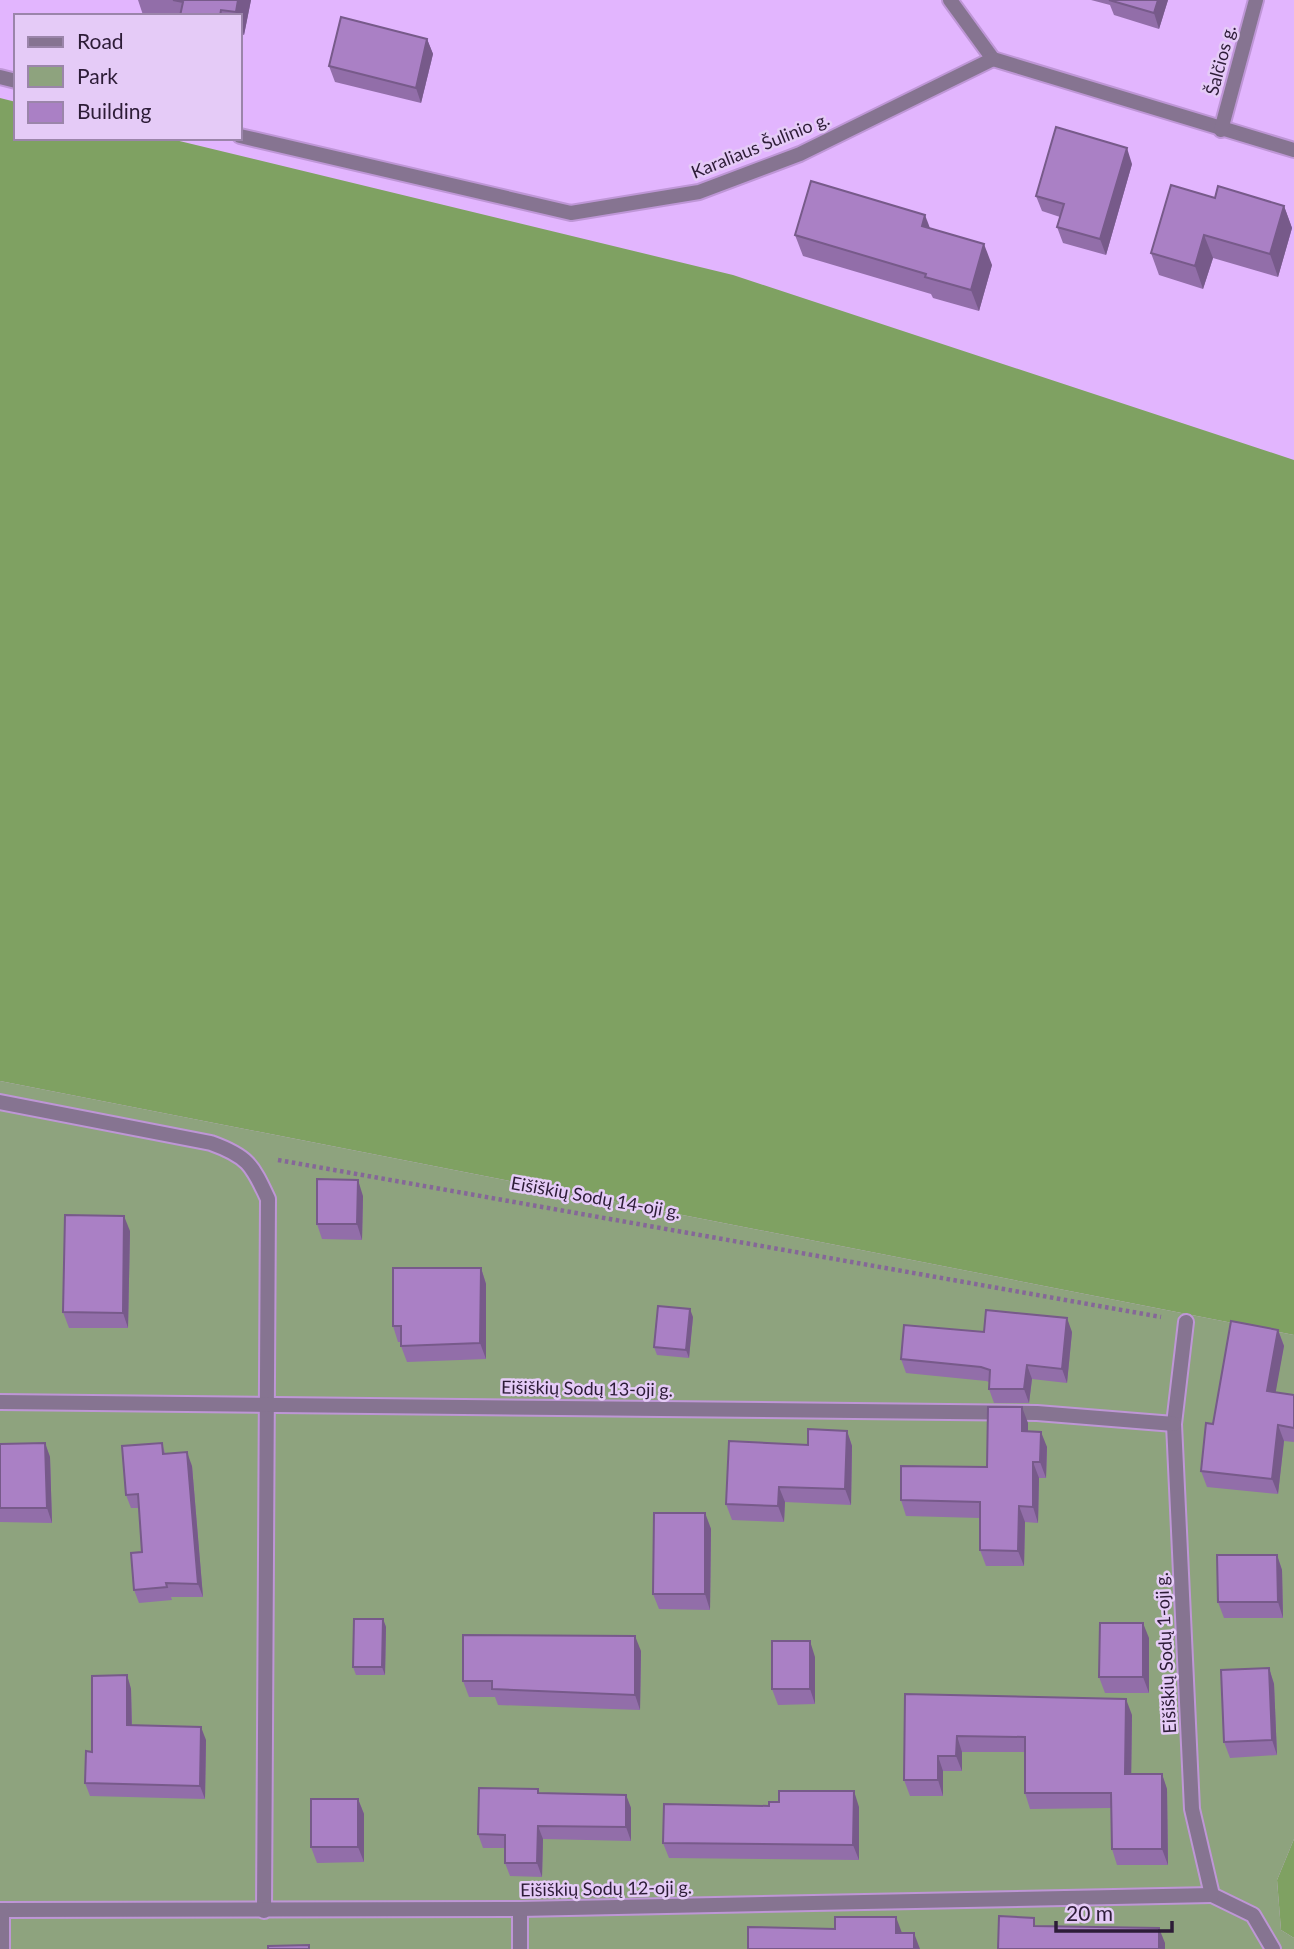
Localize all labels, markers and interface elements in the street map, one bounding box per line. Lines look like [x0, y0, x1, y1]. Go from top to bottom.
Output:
legend [14, 14, 242, 140]
street label: Šalčios g. [1200, 22, 1240, 98]
text: Road [77, 28, 124, 53]
text: Park [77, 63, 118, 88]
text: Building [77, 98, 152, 123]
street label: Karaliaus Šulinio g. [688, 107, 832, 183]
street label: Eišiškių Sodų 14-oji g. [509, 1171, 683, 1223]
street label: Eišiškių Sodų 13-oji g. [501, 1376, 673, 1400]
street label: Eišiškių Sodų 1-oji g. [1150, 1572, 1180, 1734]
street label: Eišiškių Sodų 12-oji g. [520, 1876, 692, 1900]
scale bar [1056, 1890, 1172, 1934]
text: 20 m [1066, 1900, 1113, 1925]

